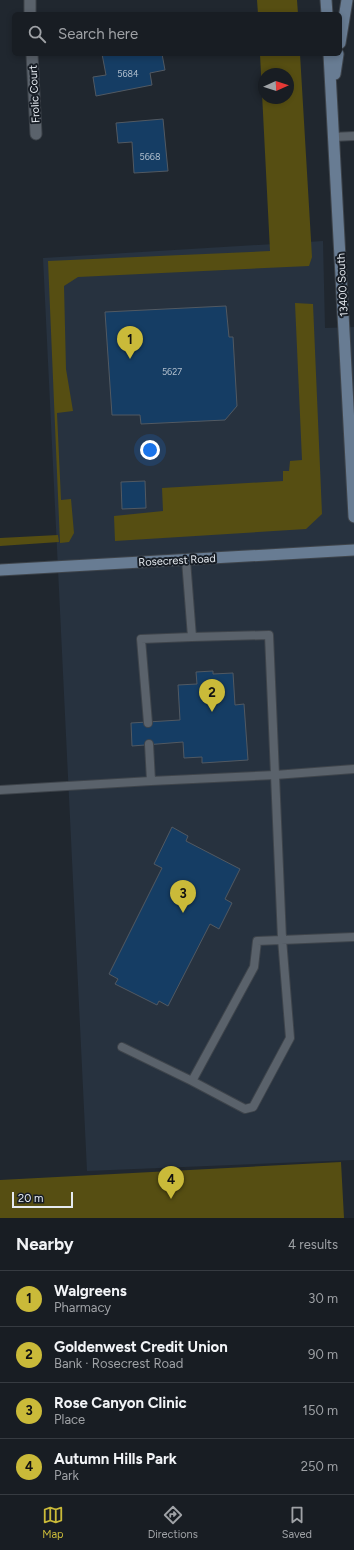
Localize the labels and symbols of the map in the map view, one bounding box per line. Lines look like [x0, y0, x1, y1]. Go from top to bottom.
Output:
street label: Frolic Court [26, 65, 43, 123]
house number: 5684 [117, 68, 139, 79]
north arrow [258, 68, 294, 104]
house number: 5668 [140, 151, 161, 162]
street label: 13400 South [334, 253, 351, 317]
pin: 1 [117, 326, 143, 359]
house number: 5627 [162, 366, 182, 377]
your location [140, 440, 160, 460]
street label: Rosecrest Road [138, 552, 216, 569]
pin: 2 [199, 679, 225, 712]
pin: 3 [170, 880, 196, 913]
pin: 4 [158, 1166, 184, 1199]
scale bar [12, 1190, 73, 1209]

